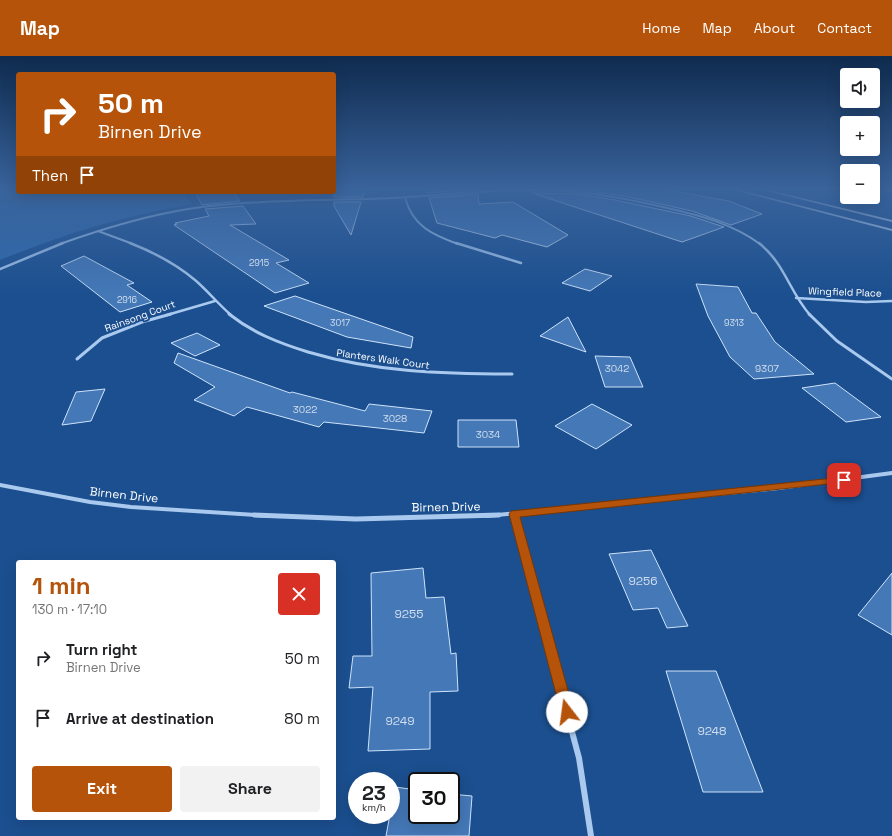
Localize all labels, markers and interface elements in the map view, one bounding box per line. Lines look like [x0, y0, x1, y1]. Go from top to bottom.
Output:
text: Map [20, 16, 60, 41]
text: Home [642, 19, 680, 37]
text: Map [702, 19, 732, 37]
text: About [754, 19, 795, 37]
text: Contact [817, 19, 872, 37]
map controls [840, 68, 880, 204]
button: sound [840, 68, 880, 108]
text: 50 m [98, 85, 164, 121]
icon: right [32, 88, 84, 140]
button: + [840, 116, 880, 156]
text: Birnen Drive [98, 120, 202, 143]
icon: arrive [76, 164, 98, 186]
button: − [840, 164, 880, 204]
text: Then [32, 166, 68, 185]
house number: 2915 [249, 257, 269, 269]
street label: Wingfield Place [808, 284, 882, 300]
house number: 2916 [117, 294, 138, 306]
street label: Rainsong Court [103, 297, 178, 335]
house number: 3017 [330, 317, 350, 329]
house number: 9313 [724, 317, 744, 329]
street label: Planters Walk Court [336, 346, 431, 372]
house number: 3042 [605, 362, 629, 375]
house number: 9307 [755, 362, 779, 375]
house number: 3022 [293, 403, 317, 416]
house number: 3028 [383, 412, 407, 425]
house number: 3034 [476, 428, 500, 441]
pin [827, 463, 861, 497]
icon: arrive [833, 469, 855, 491]
street label: Birnen Drive [89, 483, 159, 507]
street label: Birnen Drive [411, 498, 481, 516]
text: 1 min [32, 570, 91, 601]
button: close [278, 573, 320, 615]
house number: 9256 [628, 573, 658, 589]
text: 130 m · 17:10 [32, 601, 107, 618]
house number: 9255 [395, 606, 423, 622]
text: Turn right [66, 640, 137, 659]
icon: right [32, 647, 54, 669]
text: 50 m [285, 649, 320, 668]
text: Birnen Drive [66, 659, 141, 676]
position arrow [546, 691, 588, 733]
icon: arrive [32, 707, 54, 729]
text: Arrive at destination [66, 709, 214, 728]
text: 80 m [284, 709, 320, 728]
house number: 9249 [385, 713, 415, 729]
house number: 9248 [697, 723, 727, 739]
button: Exit [32, 766, 172, 812]
button: Share [180, 766, 320, 812]
speed limit sign: 30 [408, 772, 460, 824]
text: 23 [362, 780, 386, 806]
text: km/h [362, 801, 386, 814]

